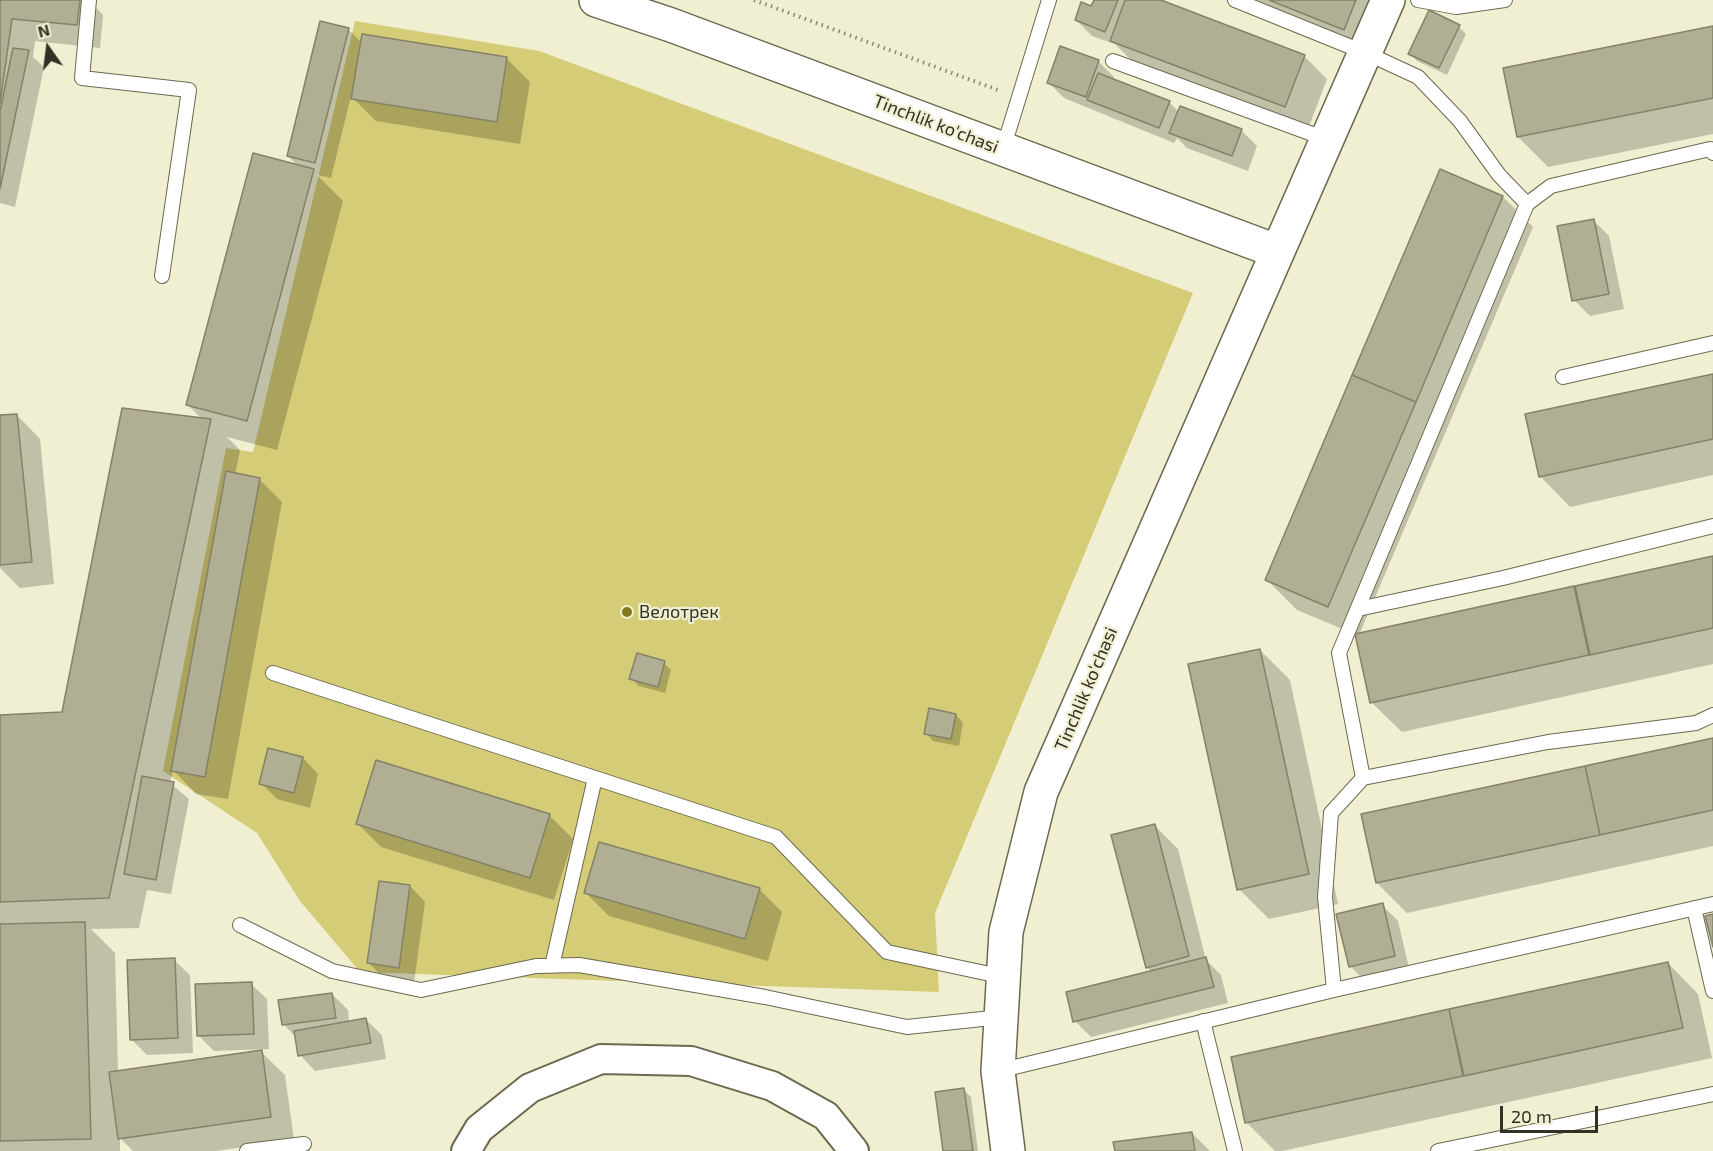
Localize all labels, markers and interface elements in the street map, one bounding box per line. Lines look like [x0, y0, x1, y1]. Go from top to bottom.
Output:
north arrow [18, 18, 78, 78]
text: N [36, 19, 51, 41]
street label: Tinchlik ko'chasi [870, 90, 1002, 158]
place label: Велотрек [639, 601, 719, 623]
marker: Велотрек [620, 605, 634, 619]
street label: Tinchlik ko'chasi [1050, 624, 1122, 754]
scale bar [1503, 1094, 1600, 1132]
text: 20 m [1511, 1105, 1552, 1127]

